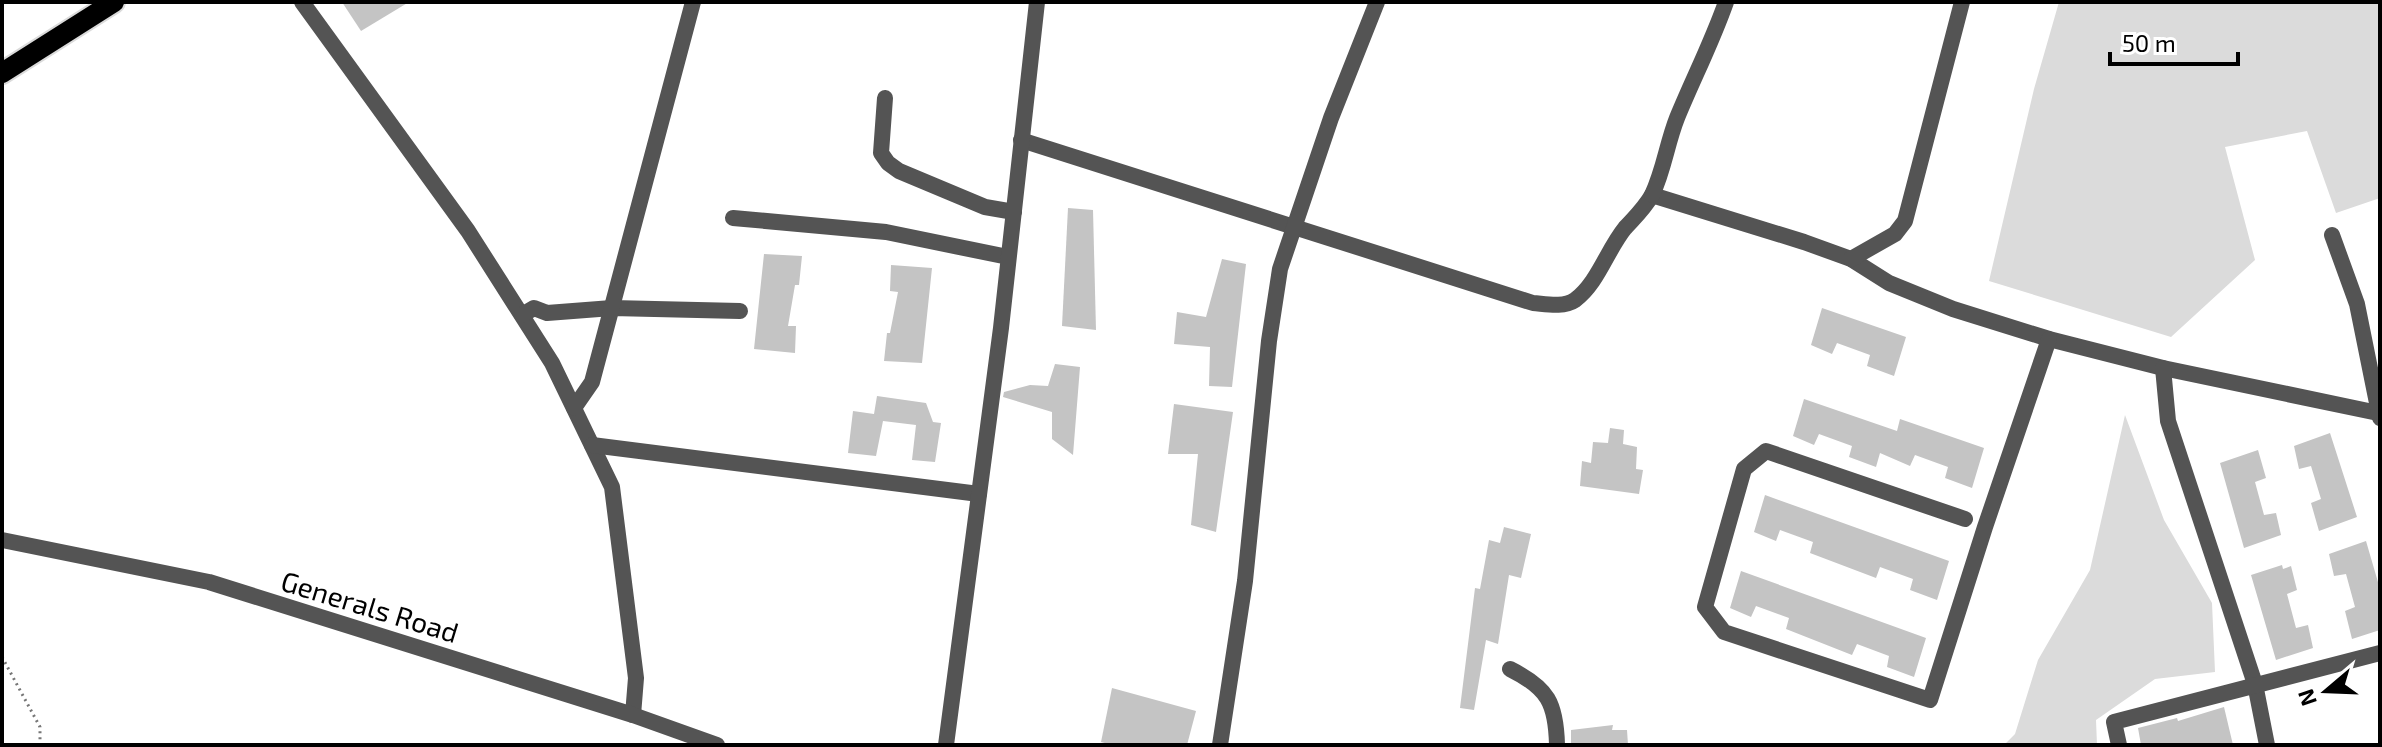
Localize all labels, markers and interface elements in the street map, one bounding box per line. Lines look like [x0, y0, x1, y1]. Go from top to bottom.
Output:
scale bar [2110, 16, 2238, 66]
text: 50 m [2122, 28, 2176, 57]
street label: Generals Road [277, 563, 463, 649]
north arrow [2286, 651, 2366, 731]
text: N [2291, 686, 2321, 710]

